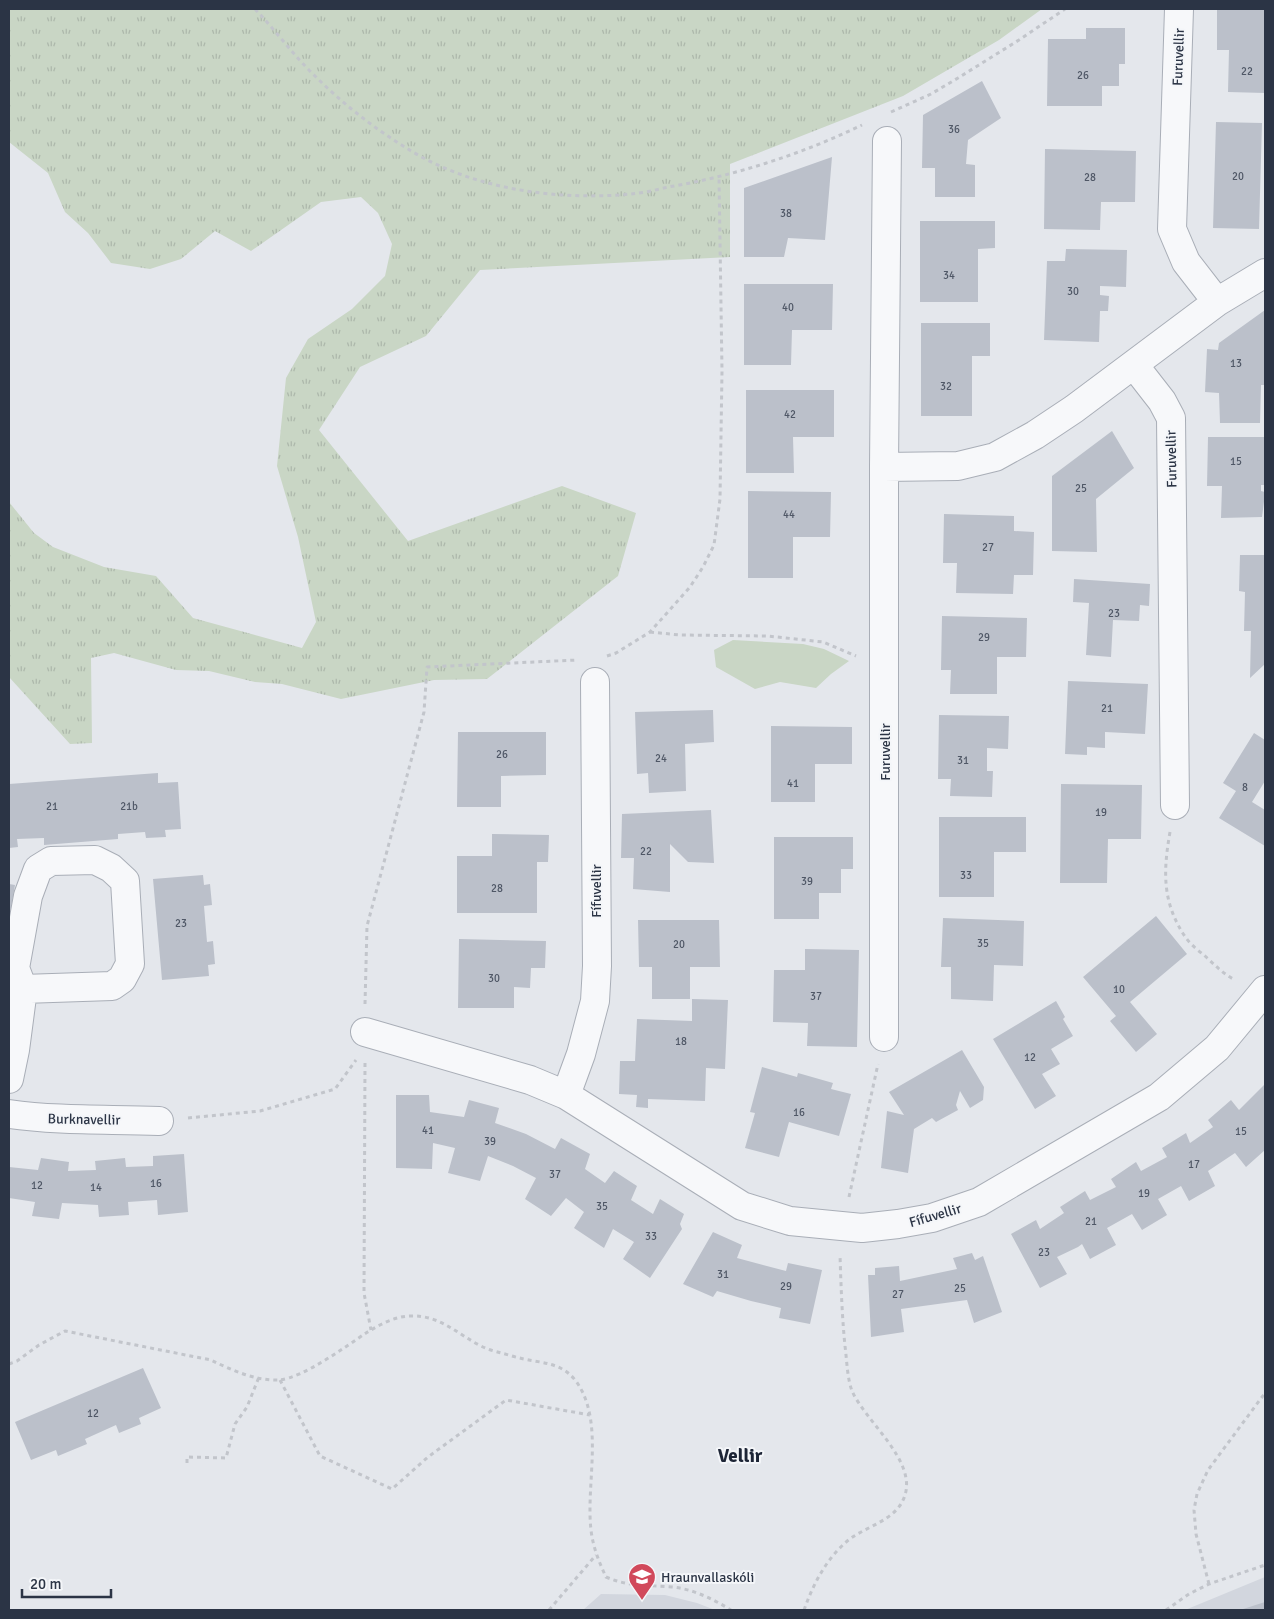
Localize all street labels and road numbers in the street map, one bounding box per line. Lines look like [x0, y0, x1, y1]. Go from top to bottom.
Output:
street label: Furuvellir [1169, 27, 1188, 86]
street label: Furuvellir [1162, 429, 1181, 488]
street label: Furuvellir [877, 722, 894, 781]
street label: Fífuvellir [588, 863, 605, 918]
street label: Burknavellir [47, 1110, 121, 1129]
street label: Fífuvellir [907, 1200, 964, 1231]

